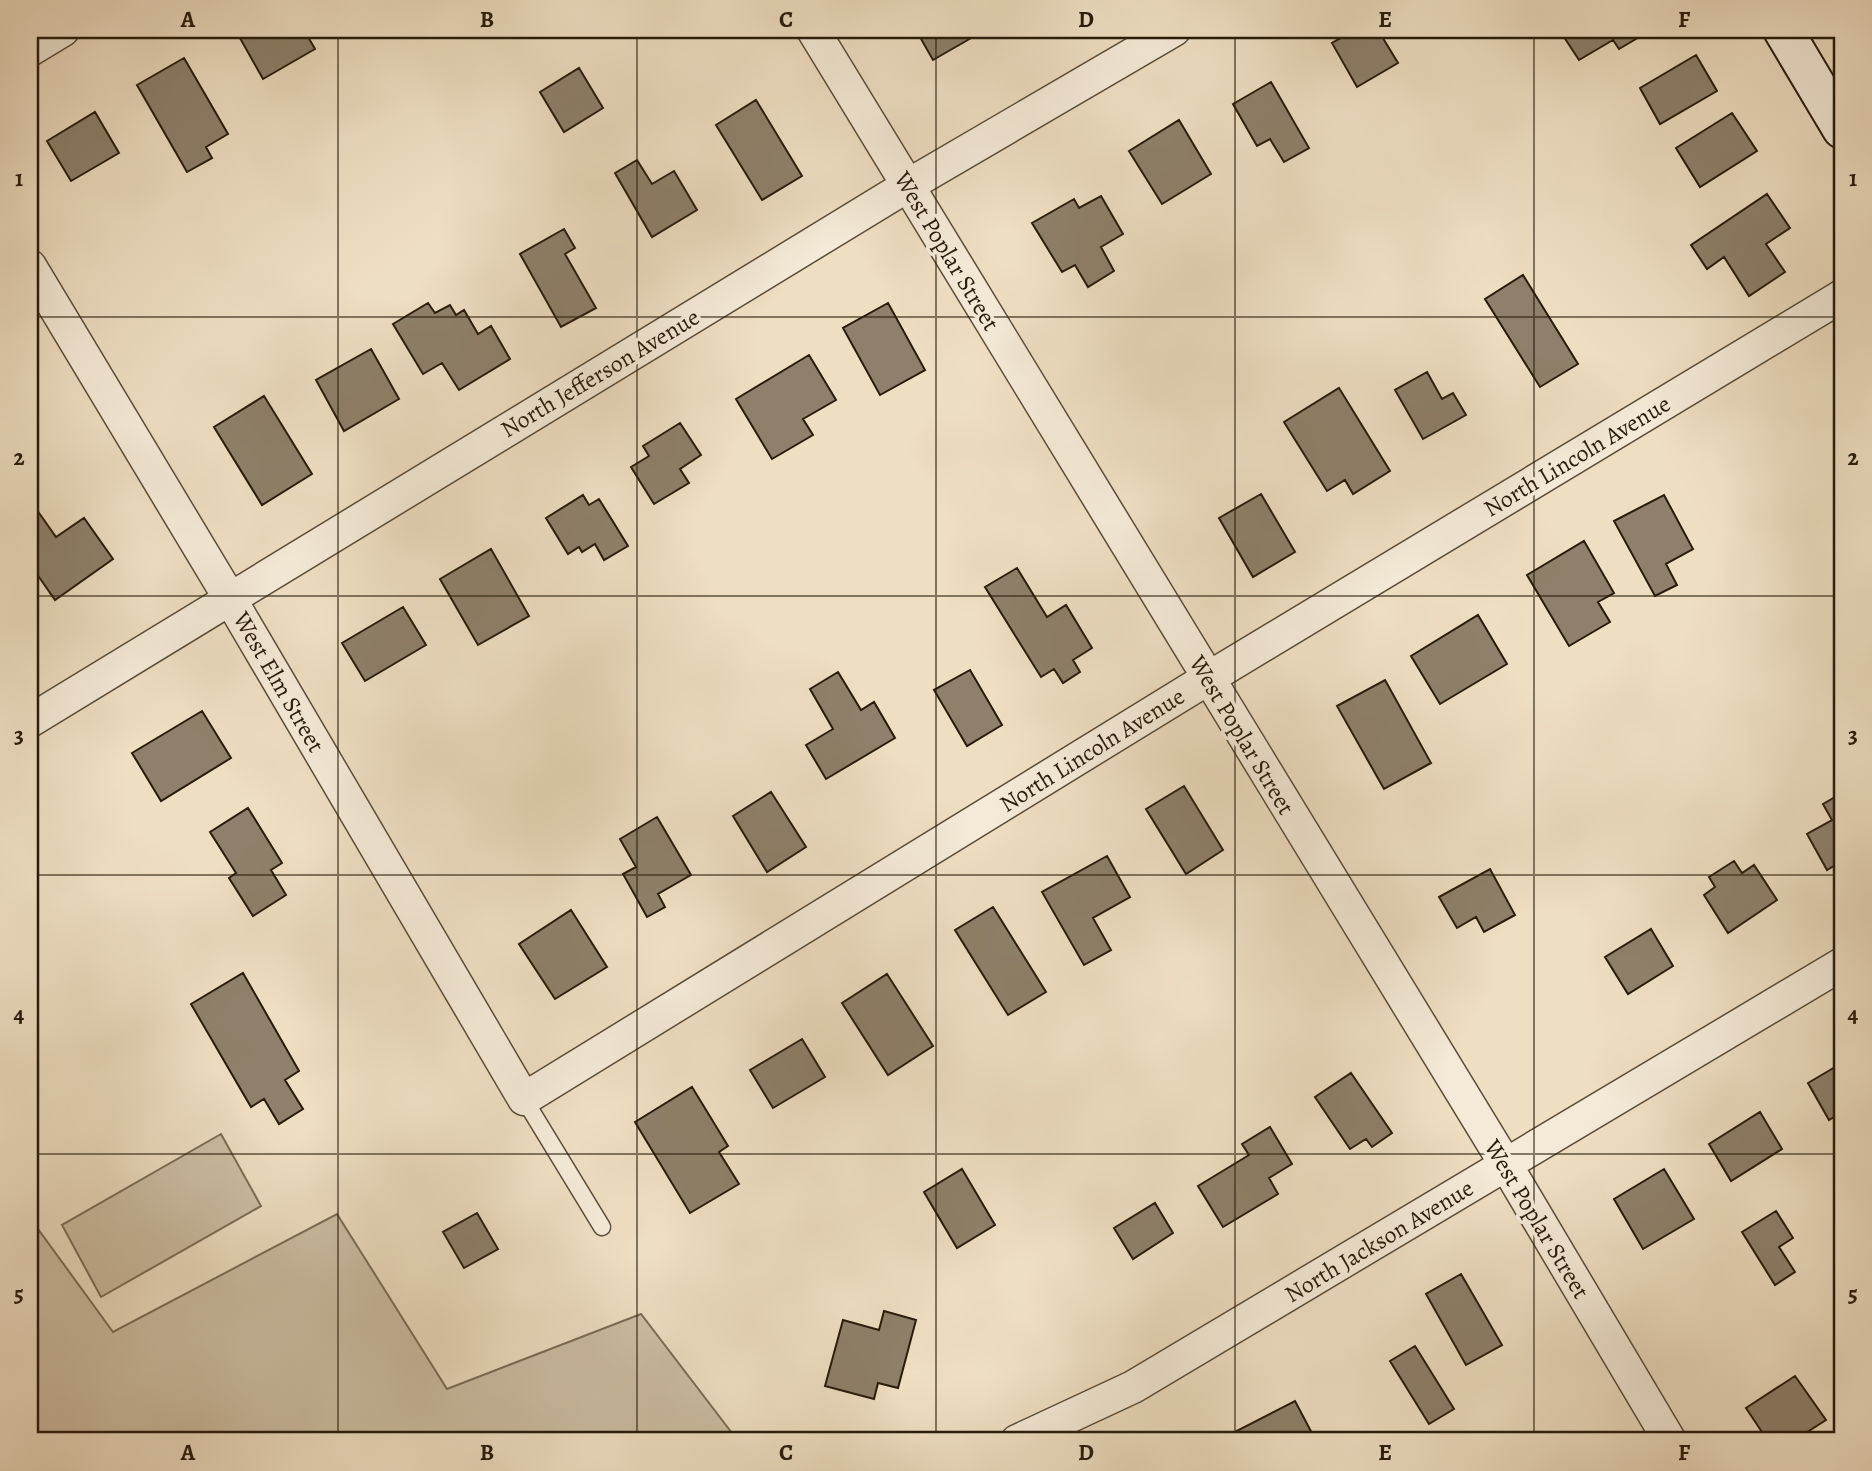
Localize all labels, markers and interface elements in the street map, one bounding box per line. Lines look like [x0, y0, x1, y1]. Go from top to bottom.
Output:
text: A [180, 4, 196, 35]
text: B [480, 4, 494, 35]
text: C [779, 4, 793, 35]
text: D [1078, 4, 1094, 35]
text: E [1378, 4, 1392, 35]
text: F [1678, 4, 1691, 35]
text: 1 [15, 163, 23, 194]
text: 1 [1849, 163, 1857, 194]
street label: West Poplar Street [886, 165, 1007, 337]
street label: North Jefferson Avenue [495, 301, 705, 445]
street label: North Lincoln Avenue [1478, 388, 1676, 524]
text: 2 [13, 442, 25, 473]
text: 2 [1847, 442, 1859, 473]
street label: West Elm Street [225, 605, 332, 758]
street label: West Poplar Street [1181, 649, 1302, 821]
street label: North Lincoln Avenue [993, 680, 1191, 820]
text: 3 [14, 720, 24, 751]
text: 3 [1848, 720, 1858, 751]
text: 4 [14, 999, 25, 1030]
text: 4 [1848, 999, 1859, 1030]
street label: West Poplar Street [1476, 1133, 1597, 1305]
street label: North Jackson Avenue [1279, 1172, 1479, 1310]
text: 5 [14, 1278, 24, 1309]
text: 5 [1848, 1278, 1858, 1309]
text: A [180, 1437, 196, 1468]
text: B [480, 1437, 494, 1468]
text: C [779, 1437, 793, 1468]
text: D [1078, 1437, 1094, 1468]
text: E [1378, 1437, 1392, 1468]
text: F [1678, 1437, 1691, 1468]

